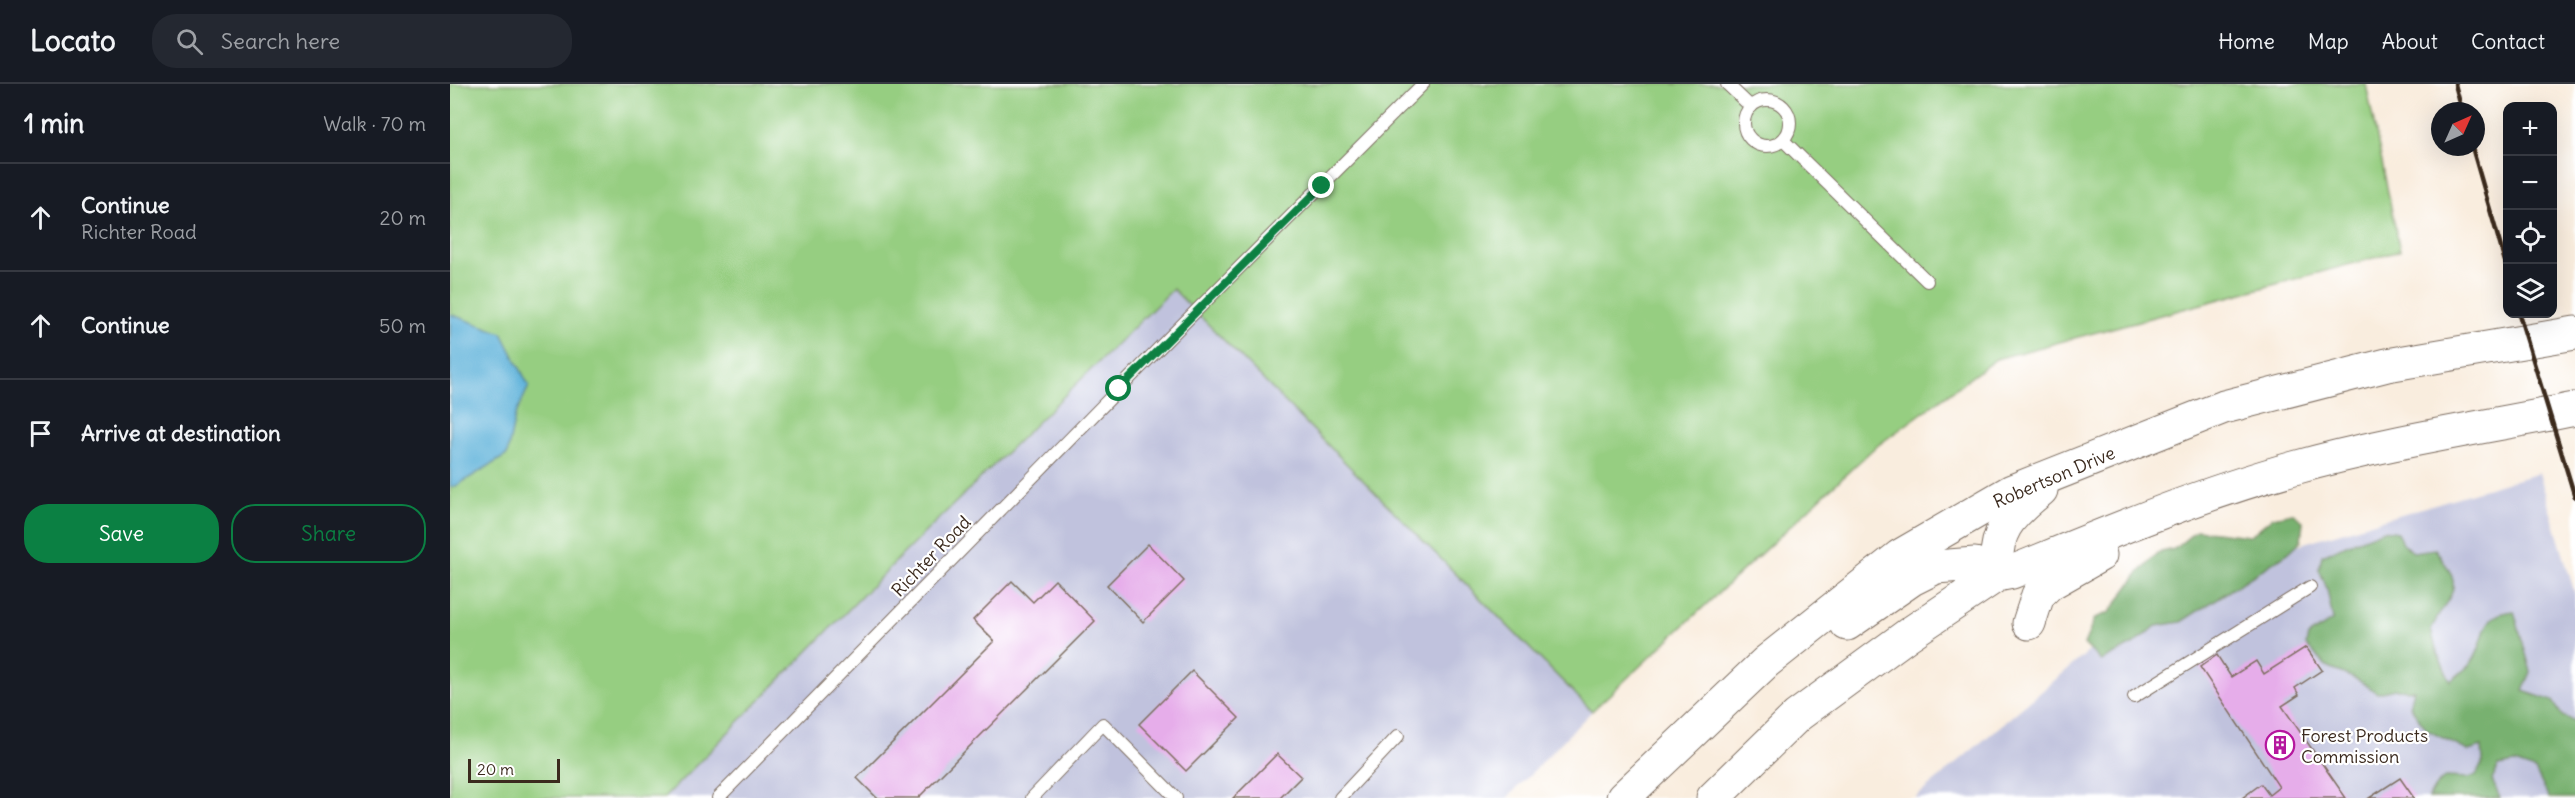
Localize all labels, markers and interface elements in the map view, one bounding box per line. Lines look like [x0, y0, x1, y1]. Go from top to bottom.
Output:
search box [152, 14, 572, 68]
text: Locato [30, 23, 116, 59]
icon: search [173, 25, 206, 58]
text: Search here [221, 27, 340, 55]
text: Home [2218, 28, 2275, 55]
text: Map [2308, 28, 2349, 55]
text: About [2382, 28, 2438, 55]
text: Contact [2471, 28, 2545, 55]
north arrow [2431, 102, 2485, 156]
map controls [2503, 102, 2557, 318]
button: + [2503, 102, 2557, 156]
text: 1 min [24, 107, 84, 140]
text: Walk · 70 m [323, 111, 426, 136]
button: − [2503, 156, 2557, 210]
route end [1308, 172, 1334, 198]
text: Continue [81, 191, 170, 219]
icon: ahead [24, 201, 57, 234]
text: 20 m [380, 205, 426, 230]
button: locate [2503, 210, 2557, 264]
text: Richter Road [81, 219, 197, 244]
button: layers [2503, 264, 2557, 318]
icon: ahead [24, 309, 57, 342]
text: Continue [81, 311, 170, 339]
text: 50 m [379, 313, 426, 338]
route start [1105, 375, 1131, 401]
icon: arrive [24, 417, 57, 450]
text: Arrive at destination [81, 419, 281, 447]
street label: Robertson Drive [1990, 441, 2118, 513]
button: Save [24, 504, 219, 563]
button: Share [231, 504, 426, 563]
street label: Richter Road [887, 510, 976, 601]
place label: Forest Products Commission [2301, 724, 2428, 768]
building icon: Forest Products Commission [2264, 729, 2296, 761]
scale bar [468, 756, 560, 784]
text: 20 m [477, 759, 514, 779]

